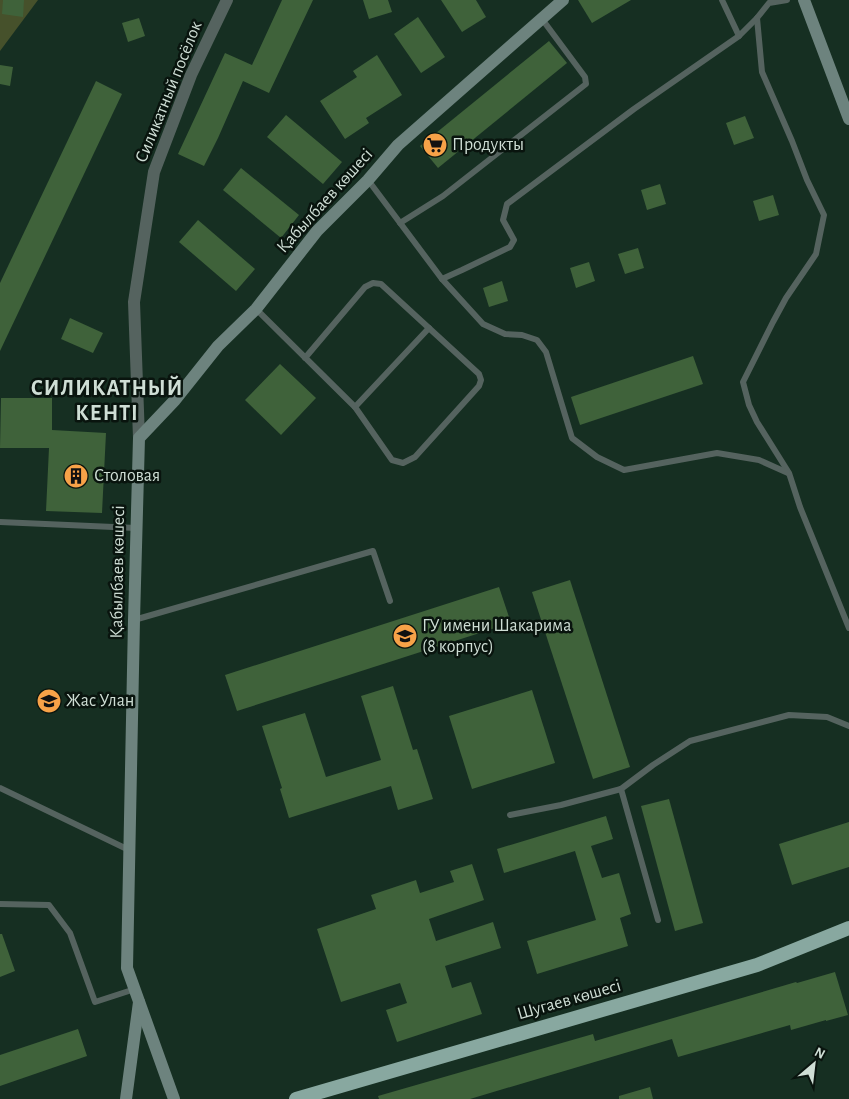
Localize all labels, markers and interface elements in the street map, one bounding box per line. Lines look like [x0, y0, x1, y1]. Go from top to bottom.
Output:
street label: Силикатный посёлок [132, 18, 206, 165]
supermarket icon: Продукты [422, 132, 448, 158]
place label: Продукты [452, 136, 524, 154]
street label: Қабылбаев көшесі [273, 145, 376, 257]
district label: СИЛИКАТНЫЙ КЕНТІ [31, 375, 183, 424]
building icon: Столовая [63, 463, 89, 489]
place label: Столовая [94, 467, 160, 485]
street label: Қабылбаев көшесі [107, 505, 128, 639]
place label: ГУ имени Шакарима (8 корпус) [422, 617, 571, 656]
school or university icon: ГУ имени Шакарима (8 корпус) [392, 623, 418, 649]
school or university icon: Жас Улан [36, 688, 62, 714]
place label: Жас Улан [66, 692, 134, 710]
street label: Шугаев көшесі [515, 977, 623, 1023]
north arrow [789, 1039, 839, 1089]
text: N [812, 1045, 827, 1062]

